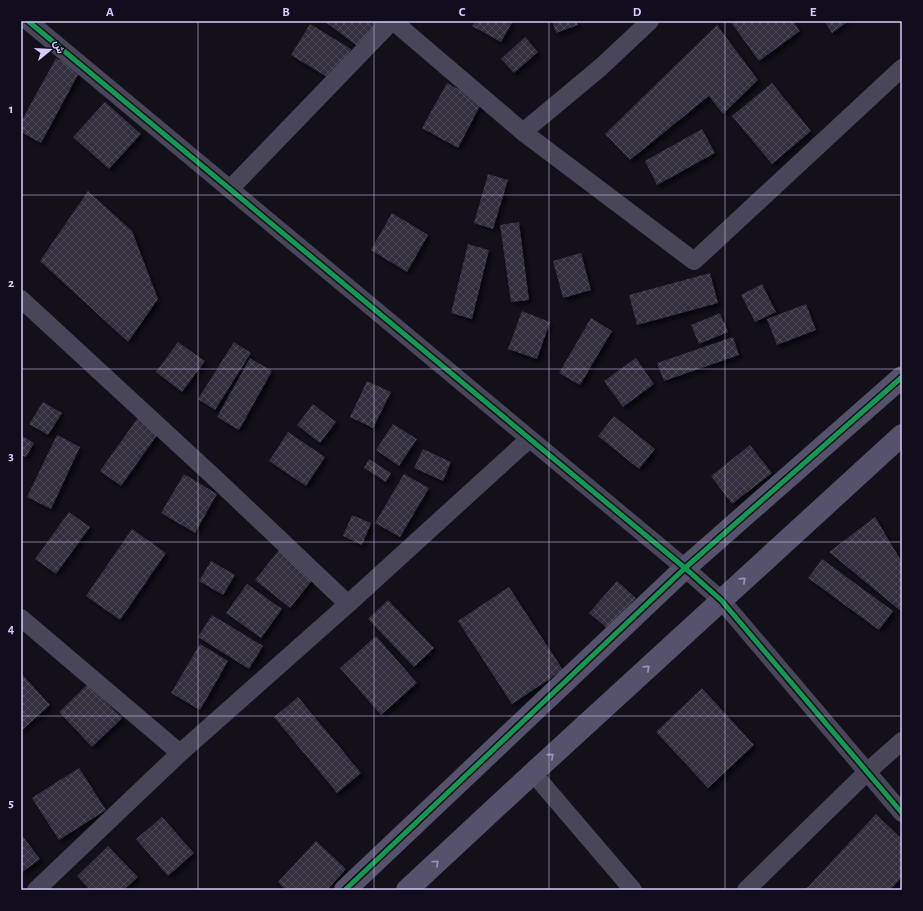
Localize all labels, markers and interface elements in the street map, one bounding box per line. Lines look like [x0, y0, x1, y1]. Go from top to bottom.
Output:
text: A [106, 6, 114, 19]
text: B [282, 6, 290, 19]
text: C [459, 6, 466, 19]
text: D [633, 6, 642, 19]
text: E [810, 6, 817, 19]
north arrow [30, 30, 70, 70]
text: ش [51, 39, 66, 55]
text: 1 [9, 103, 13, 116]
text: 2 [8, 277, 14, 290]
text: 3 [8, 450, 14, 463]
one-way arrow [738, 577, 746, 585]
text: 4 [8, 623, 15, 636]
one-way arrow [642, 665, 650, 673]
one-way arrow [547, 753, 554, 760]
text: 5 [8, 797, 14, 810]
one-way arrow [431, 861, 439, 868]

